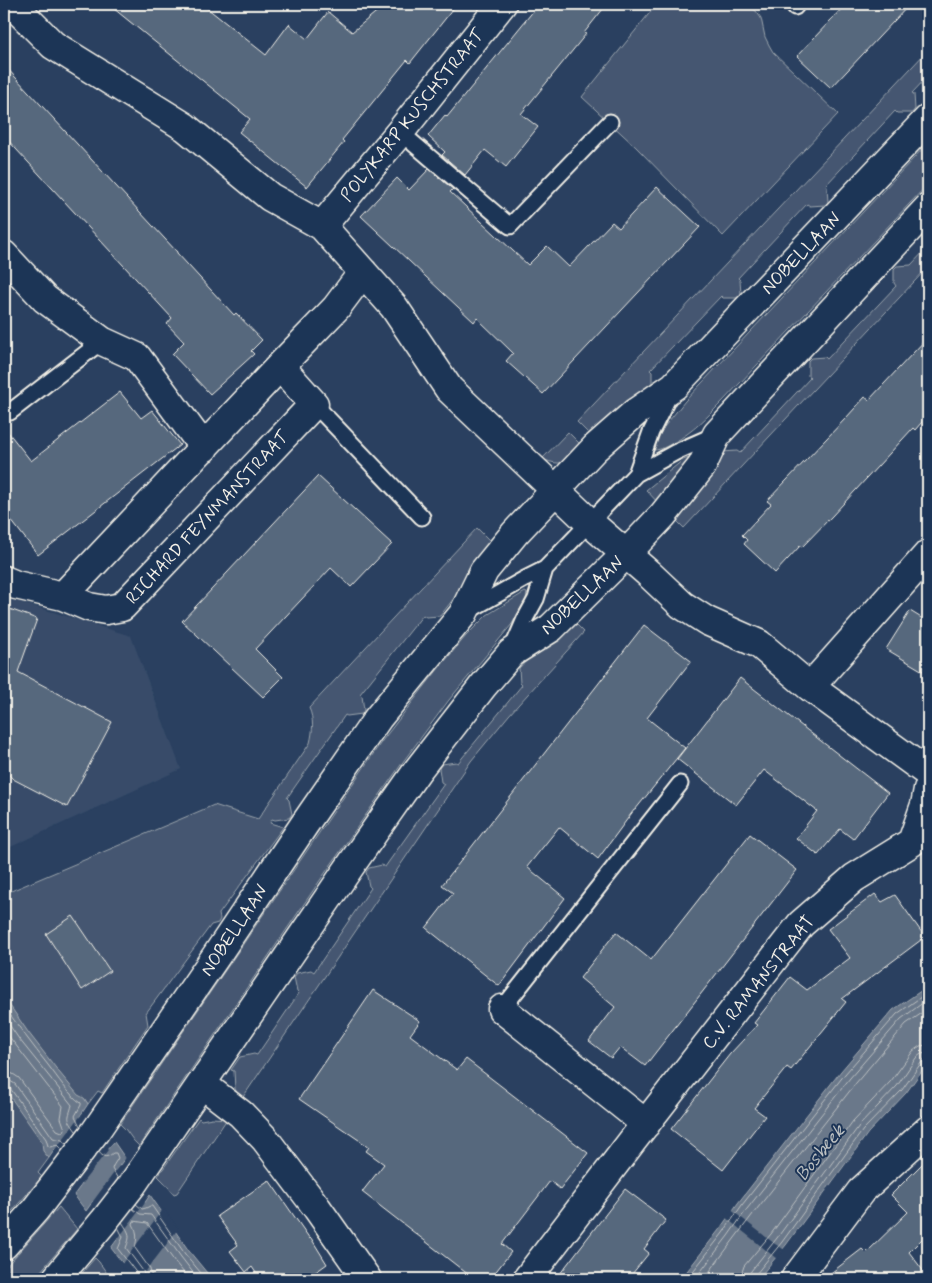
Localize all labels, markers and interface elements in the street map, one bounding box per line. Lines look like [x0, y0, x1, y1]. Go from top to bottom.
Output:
street label: POLYKARP KUSCHSTRAAT [335, 23, 491, 207]
street label: NOBELLAAN [756, 207, 847, 300]
street label: RICHARD FEYNMANSTRAAT [121, 425, 295, 610]
street label: NOBELLAAN [536, 551, 629, 641]
street label: NOBELLAAN [195, 880, 274, 981]
street label: C.V. RAMANSTRAAT [697, 911, 820, 1055]
water label: Bosbeek [790, 1118, 852, 1186]

